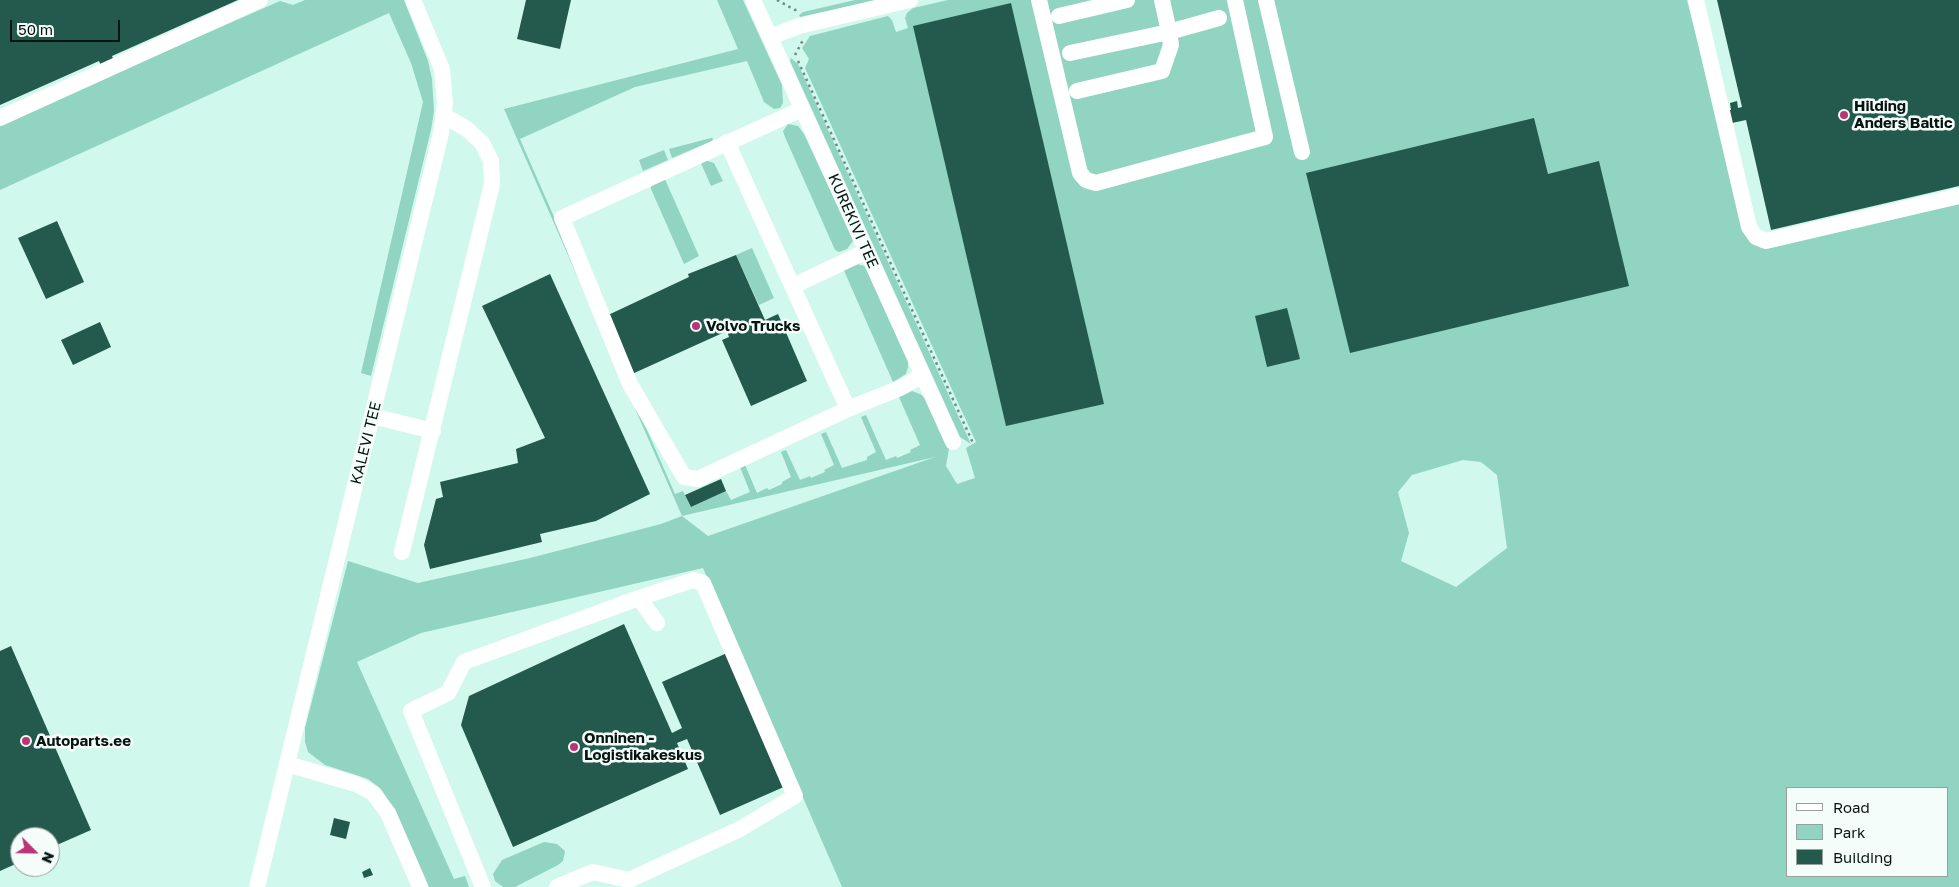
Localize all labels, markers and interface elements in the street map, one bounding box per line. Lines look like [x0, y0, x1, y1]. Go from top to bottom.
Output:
scale bar [12, 10, 122, 42]
text: 50 m [18, 20, 53, 38]
place label: Hilding Anders Baltic [1854, 97, 1953, 132]
marker: Hilding Anders Baltic [1838, 109, 1850, 121]
street label: KUREKIVI TEE [824, 171, 882, 271]
place label: Volvo Trucks [706, 317, 800, 335]
marker: Volvo Trucks [690, 320, 702, 332]
street label: KALEVI TEE [347, 400, 385, 486]
place label: Onninen - Logistikakeskus [584, 729, 702, 764]
place label: Autoparts.ee [36, 732, 131, 750]
marker: Autoparts.ee [20, 735, 32, 747]
marker: Onninen - Logistikakeskus [568, 741, 580, 753]
legend [1786, 787, 1949, 877]
text: Road [1833, 798, 1870, 816]
text: Park [1833, 823, 1865, 841]
north arrow [10, 827, 60, 877]
text: Building [1833, 848, 1893, 866]
text: N [38, 849, 58, 866]

